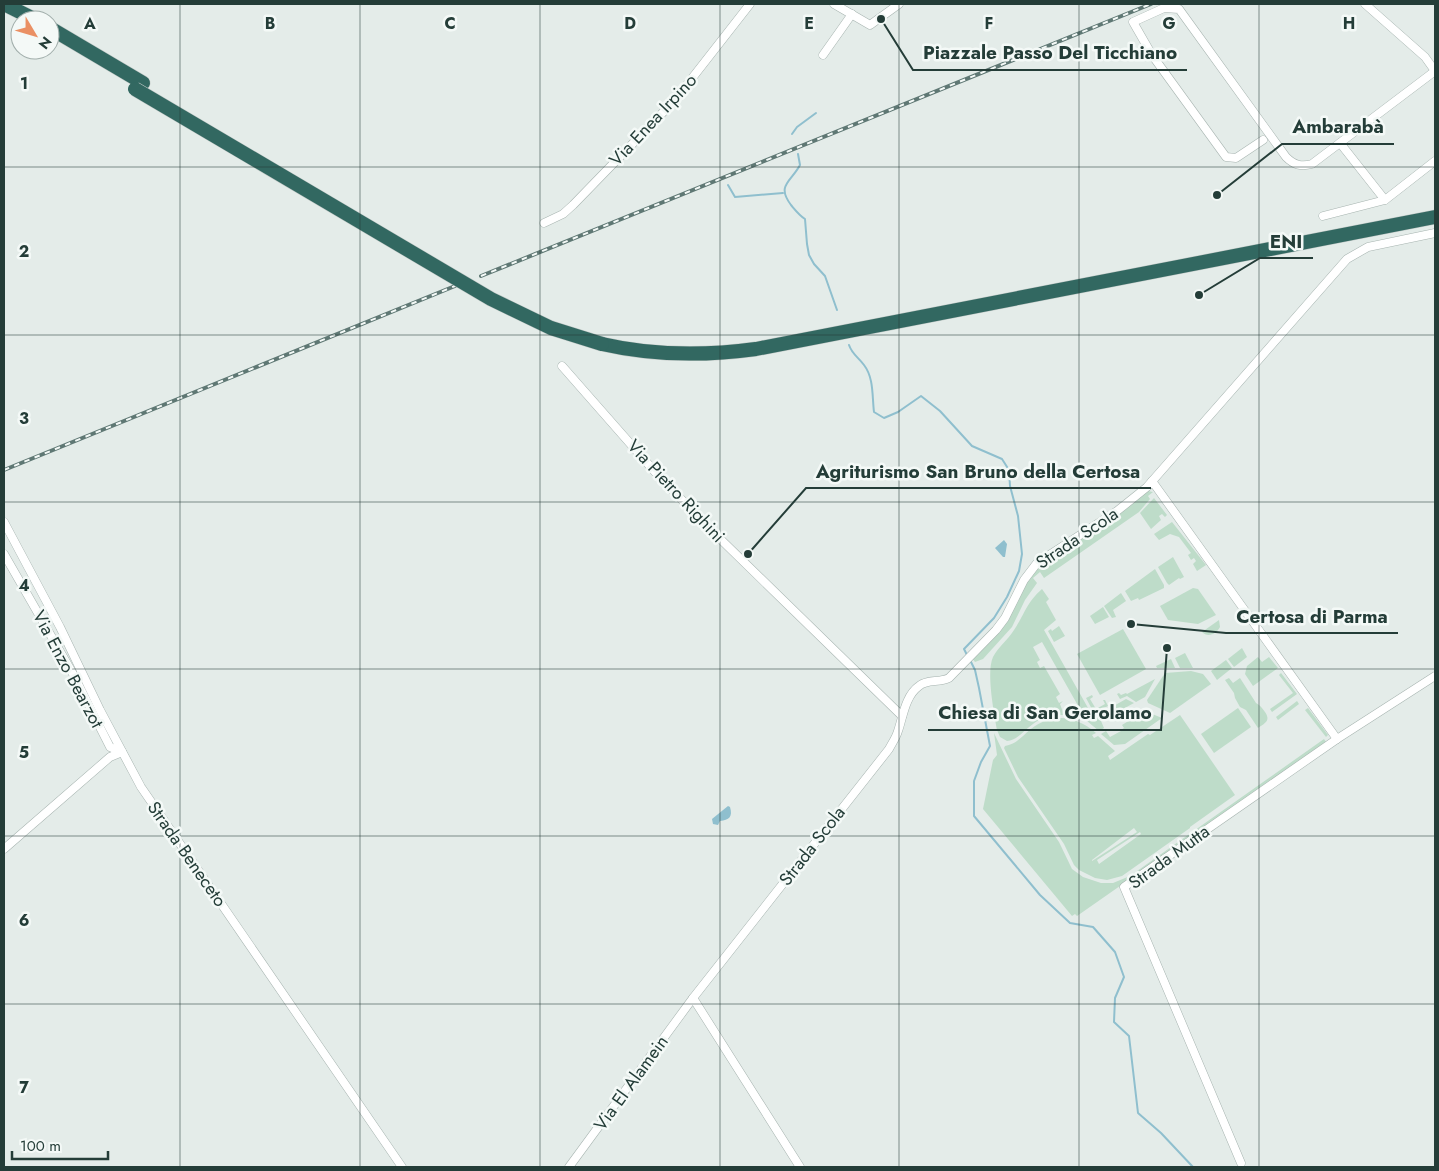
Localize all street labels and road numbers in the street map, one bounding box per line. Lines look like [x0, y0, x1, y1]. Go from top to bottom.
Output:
street label: Via Enea Irpino [603, 68, 703, 172]
street label: Via Pietro Righini [621, 433, 731, 549]
street label: Strada Scola [1031, 501, 1123, 575]
street label: Via Enzo Bearzot [26, 605, 110, 733]
street label: Strada Beneceto [141, 796, 233, 912]
street label: Strada Scola [773, 801, 851, 891]
street label: Strada Mutta [1123, 819, 1215, 895]
street label: Via El Alamein [588, 1030, 674, 1136]

